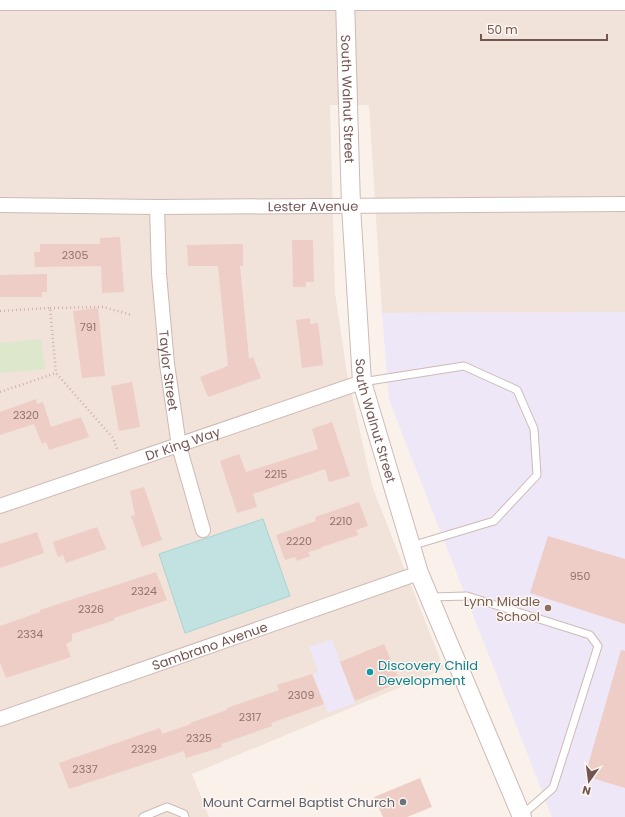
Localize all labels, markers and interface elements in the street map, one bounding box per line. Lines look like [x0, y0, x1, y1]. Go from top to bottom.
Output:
scale bar [481, 16, 607, 42]
text: 50 m [487, 21, 518, 38]
street label: South Walnut Street [337, 34, 359, 164]
street label: Lester Avenue [268, 196, 358, 216]
house number: 2305 [62, 247, 88, 263]
house number: 791 [80, 319, 96, 335]
street label: Taylor Street [155, 329, 183, 412]
street label: South Walnut Street [351, 358, 401, 485]
house number: 2320 [13, 407, 39, 423]
street label: Dr King Way [143, 422, 223, 465]
house number: 2215 [264, 466, 288, 482]
house number: 2210 [329, 513, 353, 529]
house number: 2220 [286, 533, 312, 549]
house number: 950 [570, 568, 590, 584]
house number: 2324 [131, 583, 157, 599]
place label: Lynn Middle School [464, 592, 540, 626]
house number: 2326 [78, 601, 104, 617]
marker: Lynn Middle School [543, 603, 553, 613]
street label: Sambrano Avenue [149, 617, 270, 675]
house number: 2334 [17, 626, 43, 642]
place label: Discovery Child Development [378, 656, 478, 690]
marker: Discovery Child Development [365, 667, 375, 677]
house number: 2309 [288, 687, 314, 703]
house number: 2317 [239, 709, 261, 725]
house number: 2325 [186, 730, 212, 746]
house number: 2329 [131, 741, 157, 757]
house number: 2337 [72, 761, 98, 777]
north arrow [569, 761, 609, 801]
text: N [581, 782, 593, 799]
place label: Mount Carmel Baptist Church [203, 793, 395, 812]
marker: Mount Carmel Baptist Church [398, 797, 408, 807]

